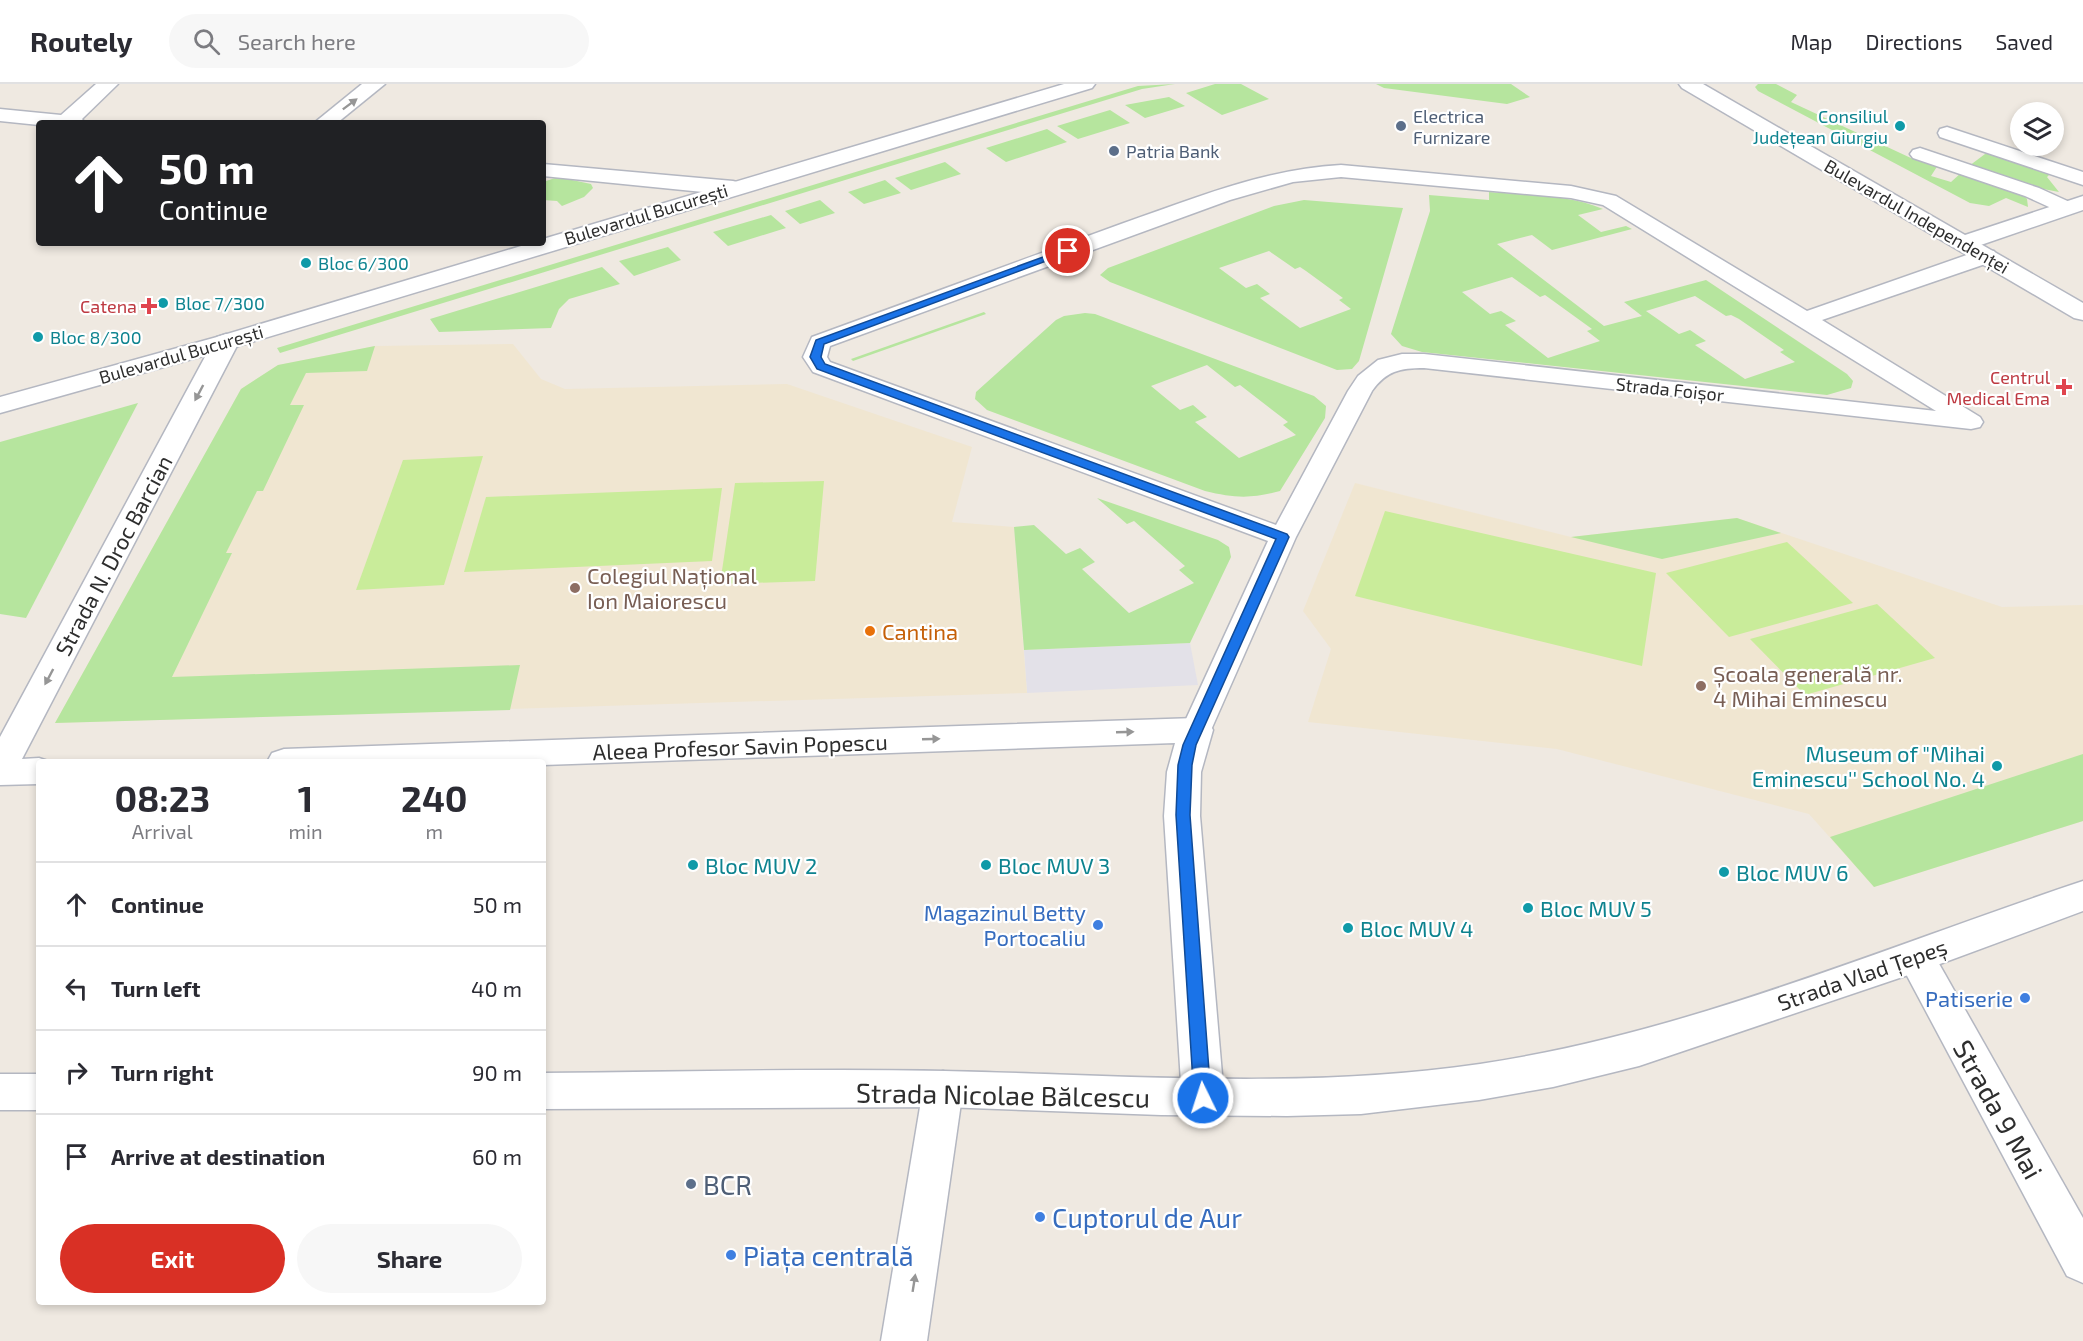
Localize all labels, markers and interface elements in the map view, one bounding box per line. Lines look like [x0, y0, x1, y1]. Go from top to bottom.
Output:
search box [169, 14, 589, 68]
text: Routely [30, 24, 133, 58]
icon: search [190, 25, 223, 58]
text: Search here [238, 28, 356, 54]
text: Map [1790, 29, 1833, 54]
text: Directions [1866, 29, 1962, 54]
text: Saved [1995, 29, 2053, 54]
one-way arrow [342, 97, 358, 110]
map controls [2010, 102, 2064, 156]
button: layers [2010, 102, 2064, 156]
place label: Electrica Furnizare [1413, 105, 1491, 148]
place label: Consiliul Județean Giurgiu [1753, 105, 1889, 149]
marker: Electrica Furnizare [1394, 119, 1408, 133]
marker: Consiliul Județean Giurgiu [1893, 119, 1907, 133]
place label: Patria Bank [1126, 140, 1220, 162]
text: 50 m [159, 142, 255, 192]
icon: ahead [60, 144, 138, 222]
marker: Patria Bank [1107, 144, 1121, 158]
street label: Bulevardul Independenței [1820, 154, 2013, 279]
street label: Bulevardul București [562, 179, 731, 250]
text: Continue [159, 193, 268, 225]
pin [1042, 225, 1093, 276]
icon: arrive [1051, 234, 1084, 267]
place label: Bloc 6/300 [318, 252, 409, 274]
marker: Bloc 6/300 [299, 256, 313, 270]
place label: Bloc 7/300 [175, 292, 265, 314]
place label: Catena [80, 295, 137, 317]
marker: Bloc 7/300 [156, 296, 170, 310]
marker: Catena [142, 299, 156, 313]
street label: Bulevardul București [96, 320, 266, 389]
place label: Bloc 8/300 [50, 326, 142, 348]
marker: Bloc 8/300 [31, 330, 45, 344]
place label: Centrul Medical Ema [1946, 366, 2051, 409]
street label: Strada Foișor [1615, 372, 1725, 407]
marker: Centrul Medical Ema [2055, 378, 2073, 396]
one-way arrow [194, 385, 204, 402]
street label: Strada N. Droc Barcian [49, 450, 177, 660]
place label: Colegiul Național Ion Maiorescu [587, 562, 757, 613]
marker: Colegiul Național Ion Maiorescu [568, 581, 582, 595]
place label: Cantina [882, 618, 958, 644]
marker: Cantina [863, 624, 877, 638]
place label: Școala generală nr. 4 Mihai Eminescu [1713, 660, 1903, 711]
one-way arrow [44, 669, 54, 686]
marker: Școala generală nr. 4 Mihai Eminescu [1694, 679, 1708, 693]
street label: Aleea Profesor Savin Popescu [592, 728, 888, 764]
one-way arrow [1116, 728, 1135, 737]
one-way arrow [921, 734, 940, 744]
place label: Museum of "Mihai Eminescu'' School No. 4 [1752, 740, 1985, 791]
marker: Museum of "Mihai Eminescu'' School No. 4 [1990, 759, 2004, 773]
text: 08:23 [114, 776, 210, 819]
text: 1 [298, 776, 313, 819]
text: 240 [401, 776, 468, 819]
text: Arrival [132, 819, 193, 843]
text: min [289, 819, 323, 843]
text: m [426, 819, 443, 843]
place label: Bloc MUV 2 [705, 852, 817, 878]
place label: Bloc MUV 3 [998, 852, 1110, 878]
marker: Bloc MUV 2 [686, 858, 700, 872]
marker: Bloc MUV 3 [979, 858, 993, 872]
place label: Bloc MUV 6 [1736, 859, 1849, 885]
marker: Bloc MUV 6 [1717, 865, 1731, 879]
icon: ahead [60, 888, 93, 921]
text: Continue [111, 891, 204, 917]
text: 50 m [473, 891, 522, 917]
place label: Bloc MUV 5 [1540, 895, 1652, 921]
place label: Magazinul Betty Portocaliu [924, 899, 1086, 950]
marker: Bloc MUV 5 [1521, 901, 1535, 915]
place label: Bloc MUV 4 [1360, 915, 1474, 941]
marker: Magazinul Betty Portocaliu [1091, 918, 1105, 932]
marker: Bloc MUV 4 [1341, 921, 1355, 935]
street label: Strada Vlad Țepeș [1774, 933, 1951, 1017]
icon: left [60, 972, 93, 1005]
text: Turn left [111, 975, 200, 1001]
text: 40 m [471, 975, 522, 1001]
place label: Patiserie [1925, 985, 2013, 1011]
marker: Patiserie [2018, 991, 2032, 1005]
street label: Strada 9 Mai [1948, 1034, 2050, 1184]
icon: right [60, 1056, 93, 1089]
text: Turn right [111, 1059, 213, 1085]
text: 90 m [472, 1059, 522, 1085]
position arrow [1171, 1066, 1235, 1130]
street label: Strada Nicolae Bălcescu [856, 1075, 1150, 1113]
icon: arrive [60, 1140, 93, 1173]
text: Arrive at destination [111, 1143, 325, 1169]
text: 60 m [472, 1143, 522, 1169]
place label: BCR [703, 1168, 752, 1200]
marker: BCR [684, 1177, 698, 1191]
place label: Cuptorul de Aur [1052, 1201, 1242, 1234]
marker: Cuptorul de Aur [1033, 1210, 1047, 1224]
button: Exit [60, 1224, 285, 1293]
button: Share [297, 1224, 522, 1293]
place label: Piața centrală [743, 1239, 914, 1274]
marker: Piața centrală [724, 1248, 738, 1262]
one-way arrow [910, 1274, 919, 1293]

